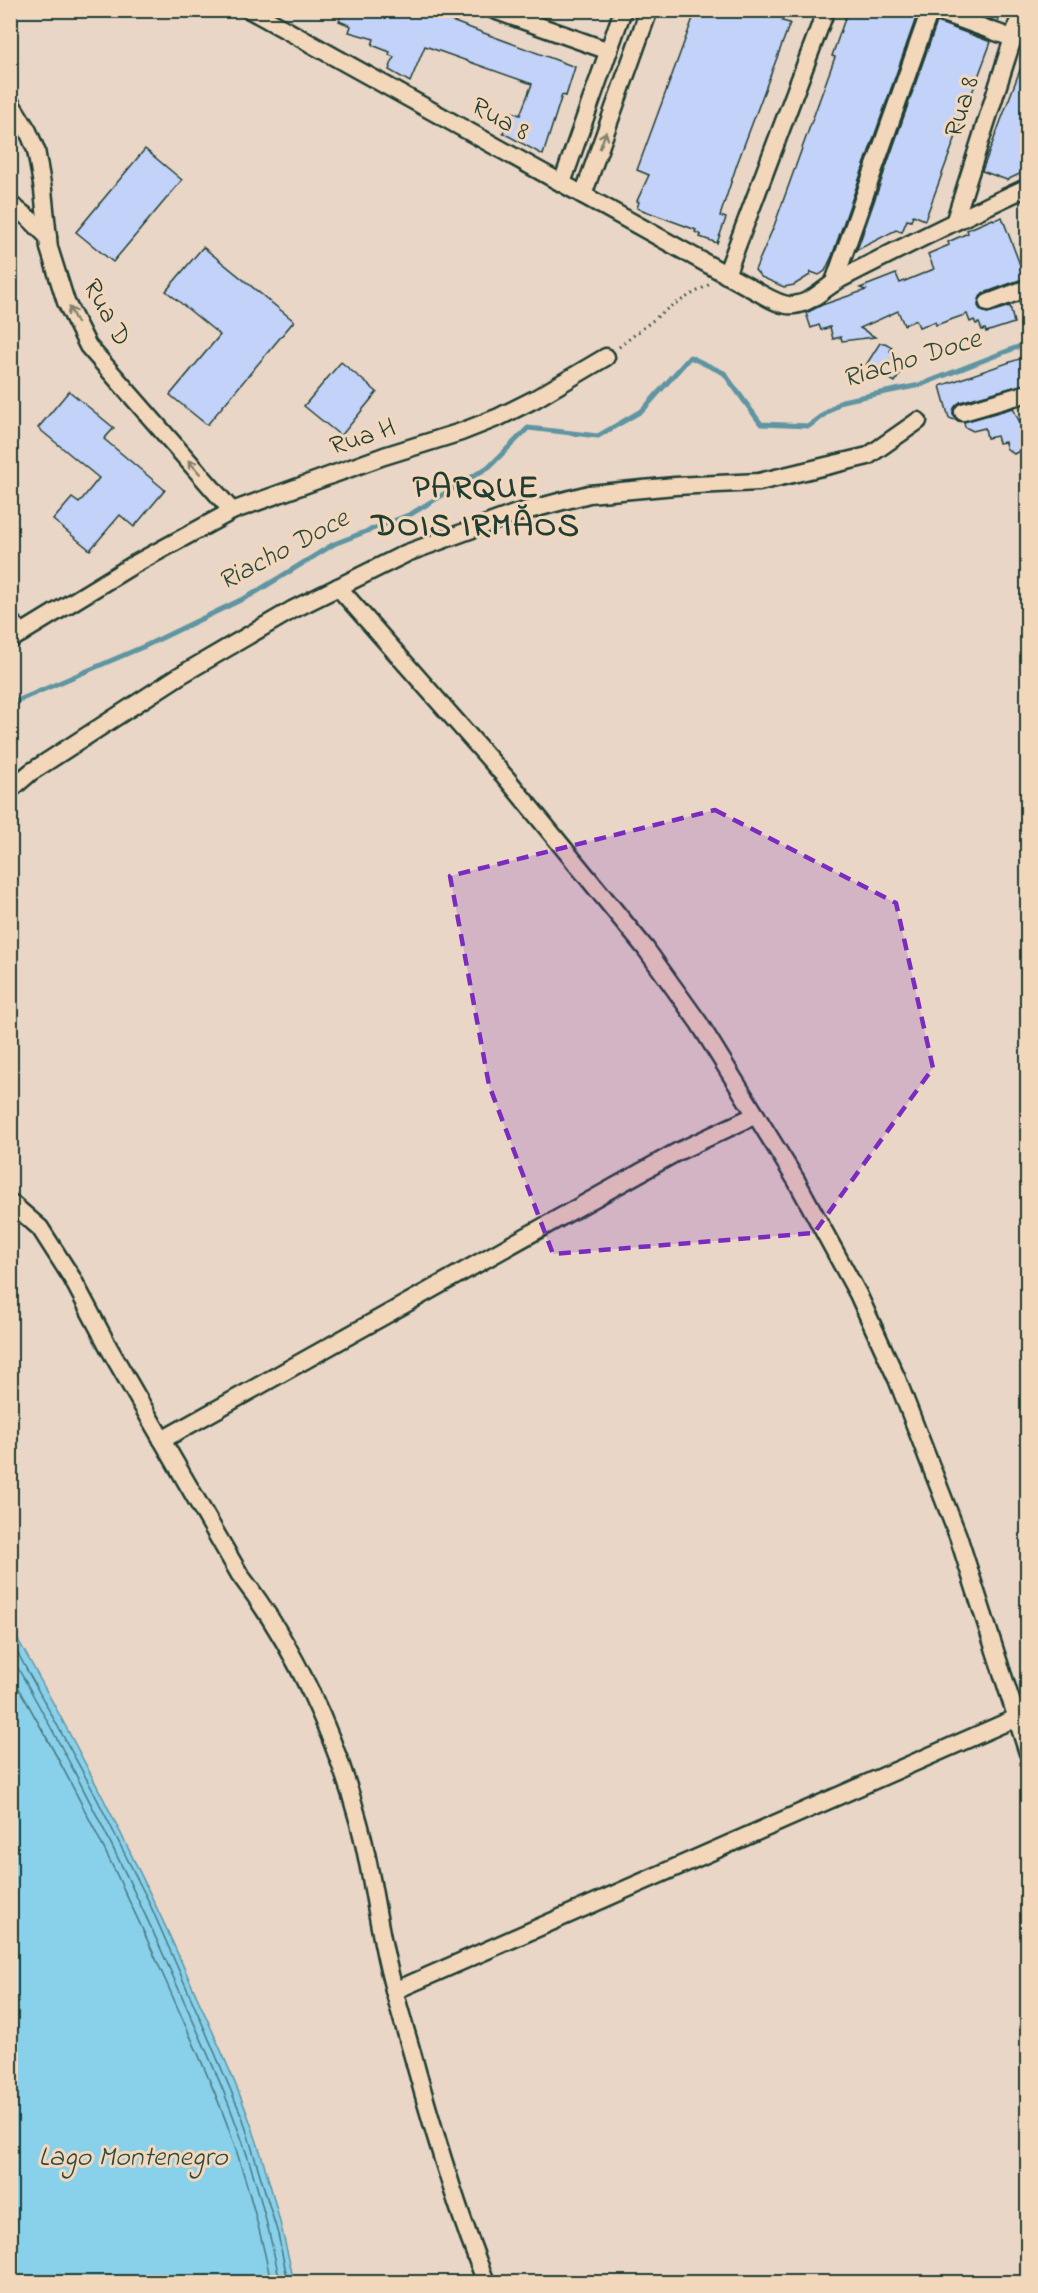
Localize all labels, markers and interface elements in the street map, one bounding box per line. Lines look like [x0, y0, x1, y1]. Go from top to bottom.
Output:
street label: Rua 8 [935, 72, 991, 142]
street label: Rua 8 [464, 88, 536, 152]
one-way arrow [598, 131, 609, 150]
street label: Rua D [72, 272, 140, 354]
one-way arrow [66, 307, 78, 325]
water label: Riacho Doce [838, 319, 988, 401]
street label: Rua H [325, 409, 401, 467]
one-way arrow [187, 460, 201, 475]
district label: PARQUE DOIS IRMĂOS [370, 465, 580, 551]
water label: Riacho Doce [211, 499, 358, 603]
water label: Lago Montenegro [38, 2138, 229, 2179]

